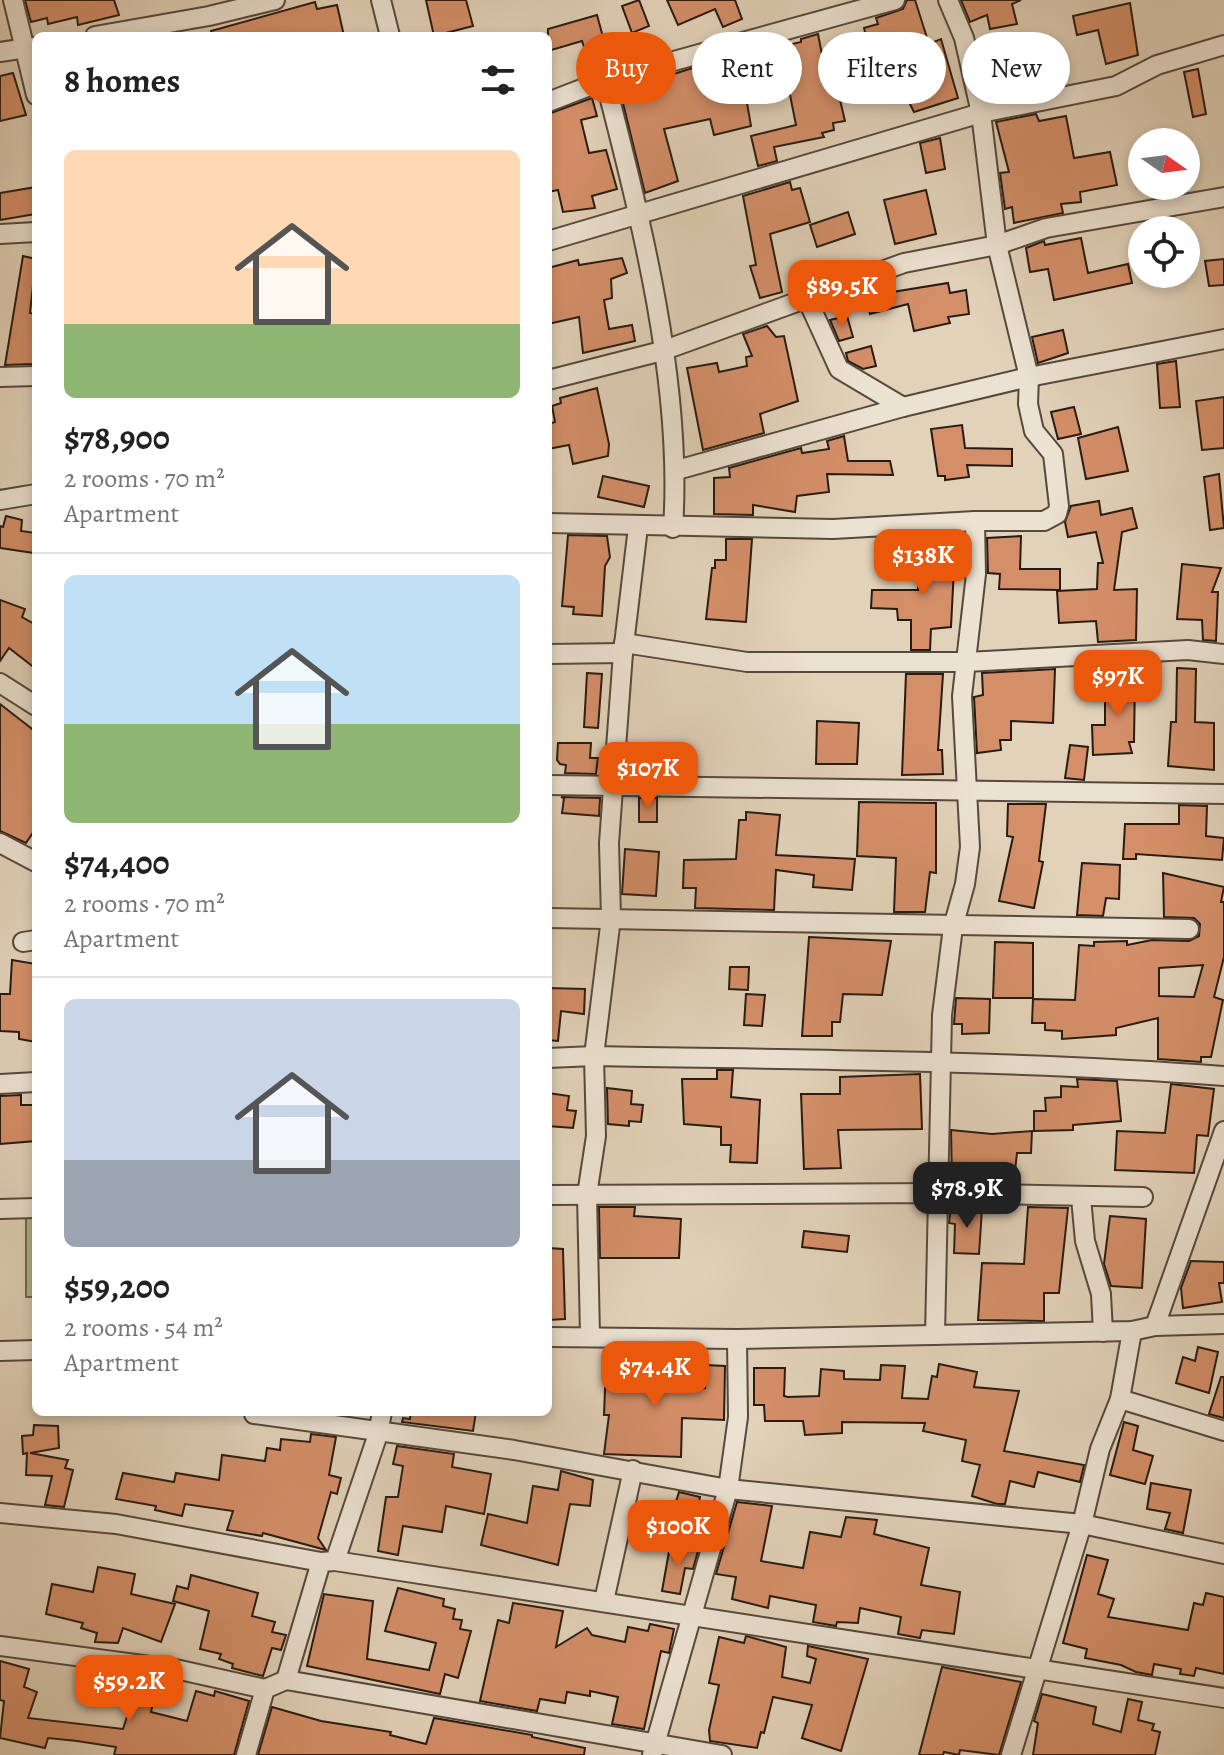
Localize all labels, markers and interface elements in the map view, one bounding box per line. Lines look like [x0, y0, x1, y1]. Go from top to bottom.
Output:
chip: Buy [576, 32, 676, 104]
chip: Rent [692, 32, 802, 104]
chip: Filters [818, 32, 946, 104]
chip: New [962, 32, 1070, 104]
text: 8 homes [64, 57, 180, 104]
icon: filters [476, 58, 520, 102]
north arrow [1128, 128, 1200, 200]
map controls [1128, 128, 1200, 288]
icon: home [220, 202, 364, 346]
button: locate [1128, 216, 1200, 288]
pin: $89.5K [777, 260, 907, 328]
text: $89.5K [806, 268, 878, 303]
text: $78,900 [64, 414, 170, 461]
text: 2 rooms · 70 m² [64, 461, 225, 496]
text: Apartment [64, 496, 179, 531]
pin: $138K [867, 529, 979, 597]
text: $138K [892, 537, 954, 572]
icon: home [220, 627, 364, 771]
pin: $97K [1071, 650, 1165, 718]
text: $97K [1092, 658, 1144, 693]
pin: $107K [592, 742, 704, 810]
text: $107K [617, 750, 679, 785]
text: $74,400 [64, 839, 170, 886]
text: 2 rooms · 70 m² [64, 886, 225, 921]
text: Apartment [64, 921, 179, 956]
icon: home [220, 1051, 364, 1195]
pin: $78.9K [902, 1162, 1032, 1230]
text: $78.9K [931, 1170, 1003, 1205]
text: $59,200 [64, 1263, 170, 1310]
text: 2 rooms · 54 m² [64, 1310, 223, 1345]
pin: $74.4K [590, 1341, 720, 1409]
text: Apartment [64, 1345, 179, 1380]
text: $74.4K [619, 1349, 691, 1384]
pin: $100K [622, 1500, 734, 1568]
text: $100K [646, 1508, 710, 1543]
pin: $59.2K [64, 1655, 194, 1723]
text: $59.2K [93, 1663, 165, 1698]

